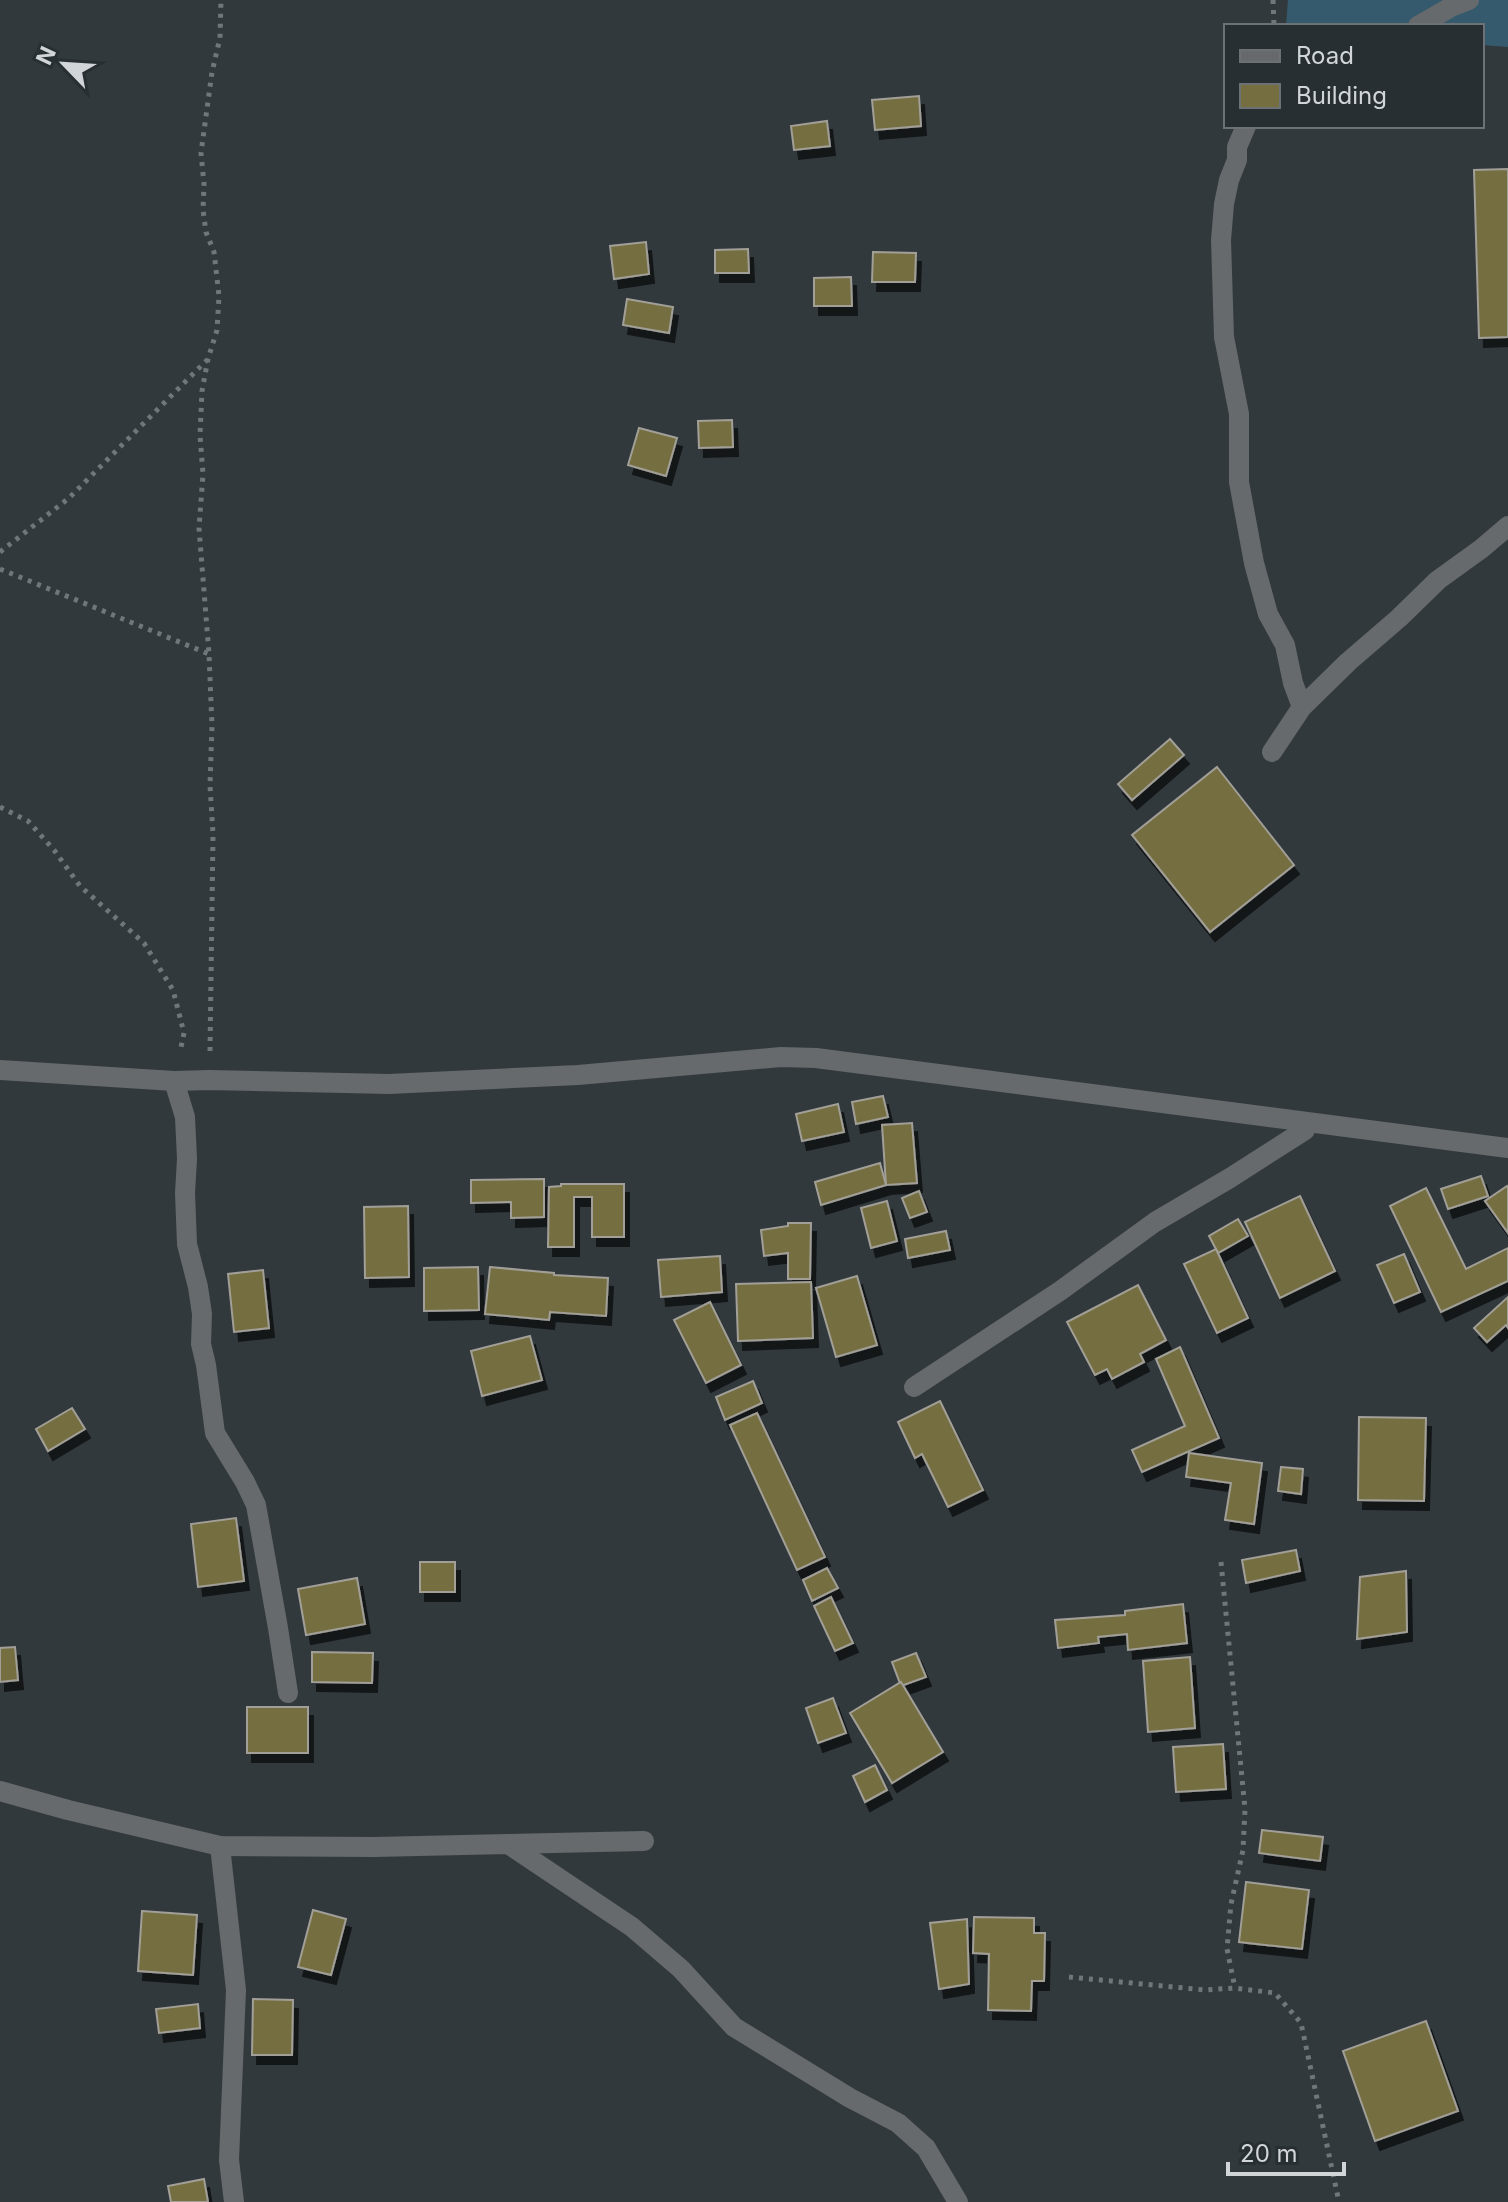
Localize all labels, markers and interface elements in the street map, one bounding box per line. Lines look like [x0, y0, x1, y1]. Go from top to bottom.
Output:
north arrow [24, 24, 104, 104]
legend [1224, 24, 1484, 128]
text: Road [1296, 41, 1354, 70]
text: N [31, 42, 61, 69]
text: Building [1296, 81, 1387, 110]
scale bar [1228, 2126, 1344, 2176]
text: 20 m [1240, 2139, 1298, 2168]

